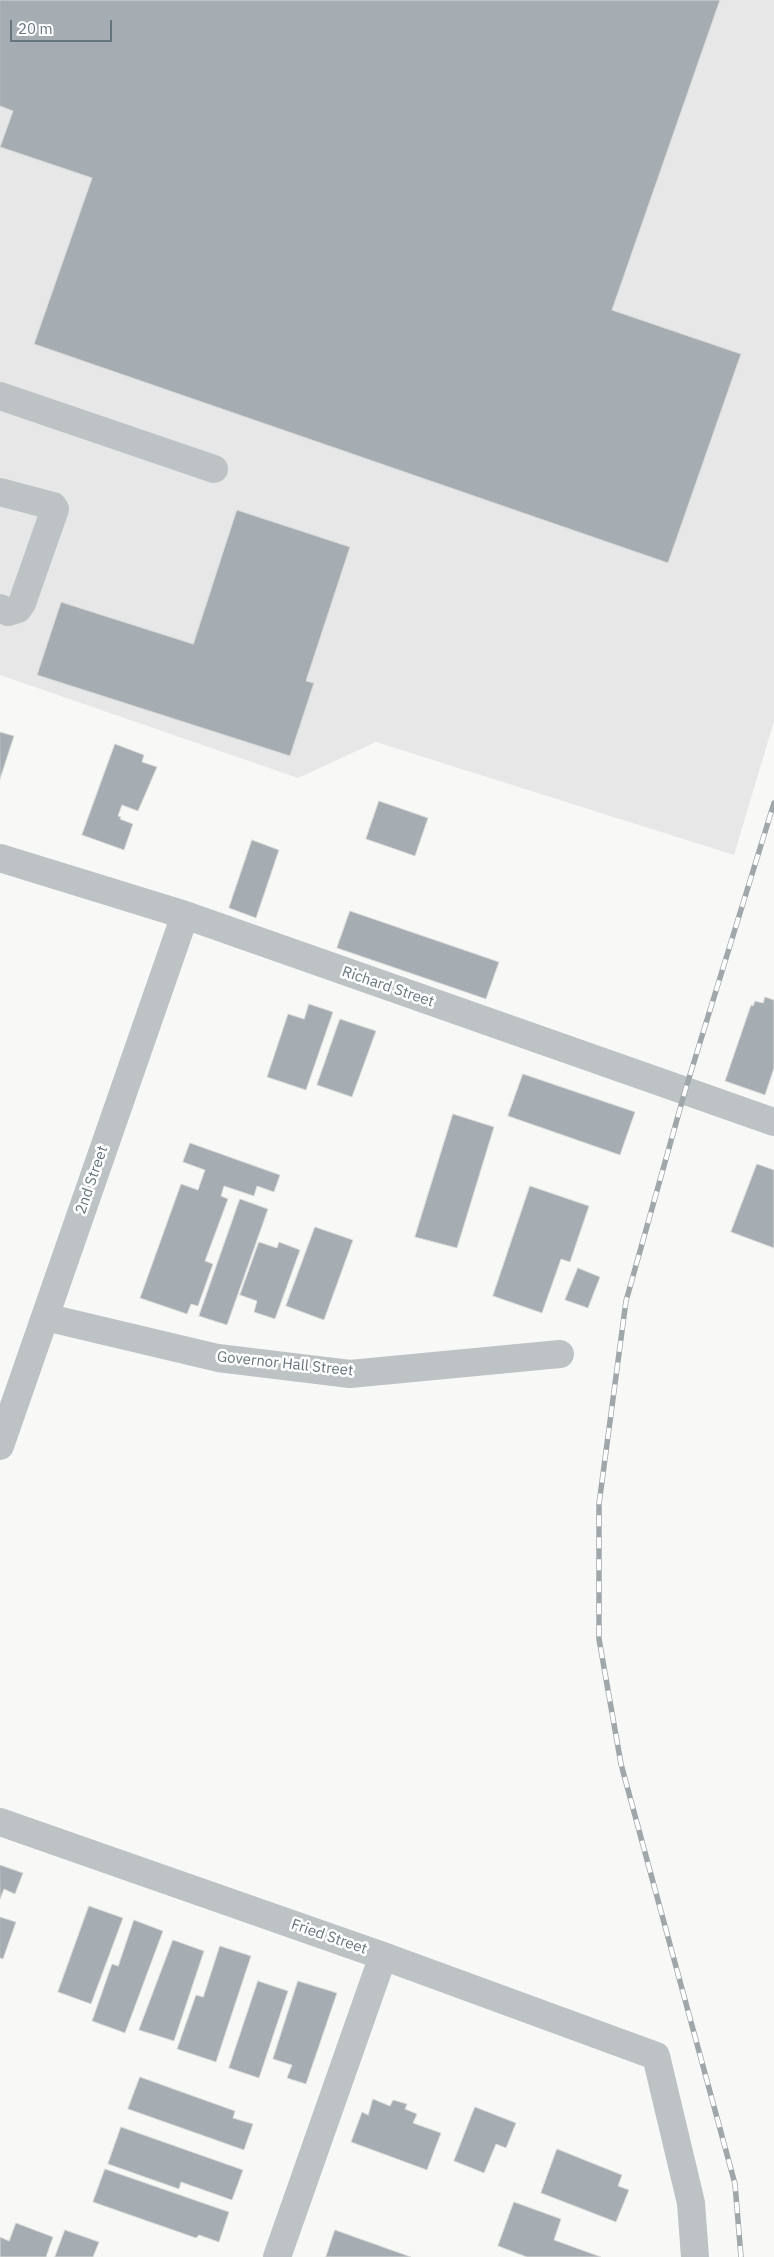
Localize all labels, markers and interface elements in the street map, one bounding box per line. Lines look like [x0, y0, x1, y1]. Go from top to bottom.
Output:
scale bar [12, 10, 115, 42]
text: 20 m [18, 19, 53, 38]
street label: Richard Street [340, 963, 436, 1011]
street label: 2nd Street [72, 1144, 112, 1216]
street label: Governor Hall Street [216, 1348, 354, 1380]
street label: Fried Street [289, 1916, 369, 1958]

